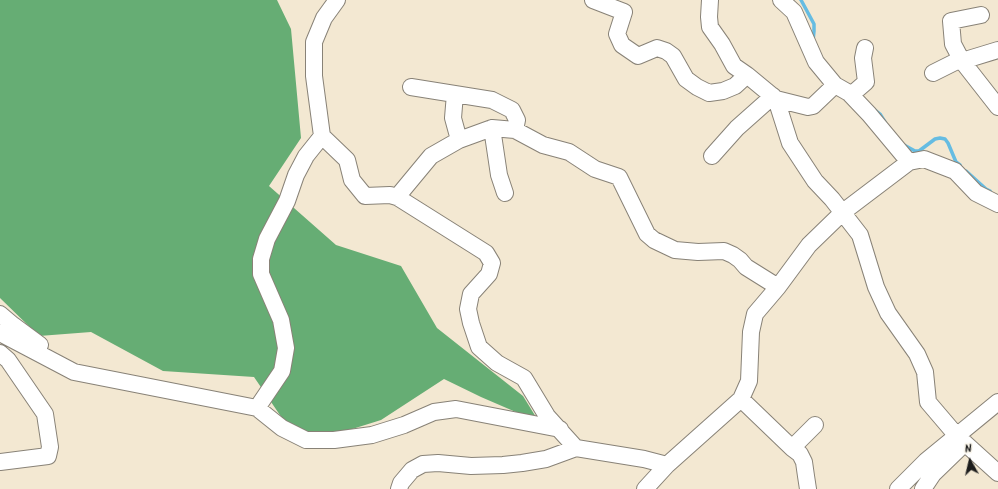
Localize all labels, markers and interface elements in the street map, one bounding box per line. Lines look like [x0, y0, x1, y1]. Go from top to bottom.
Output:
text: N [964, 440, 973, 459]
north arrow [950, 441, 990, 481]

